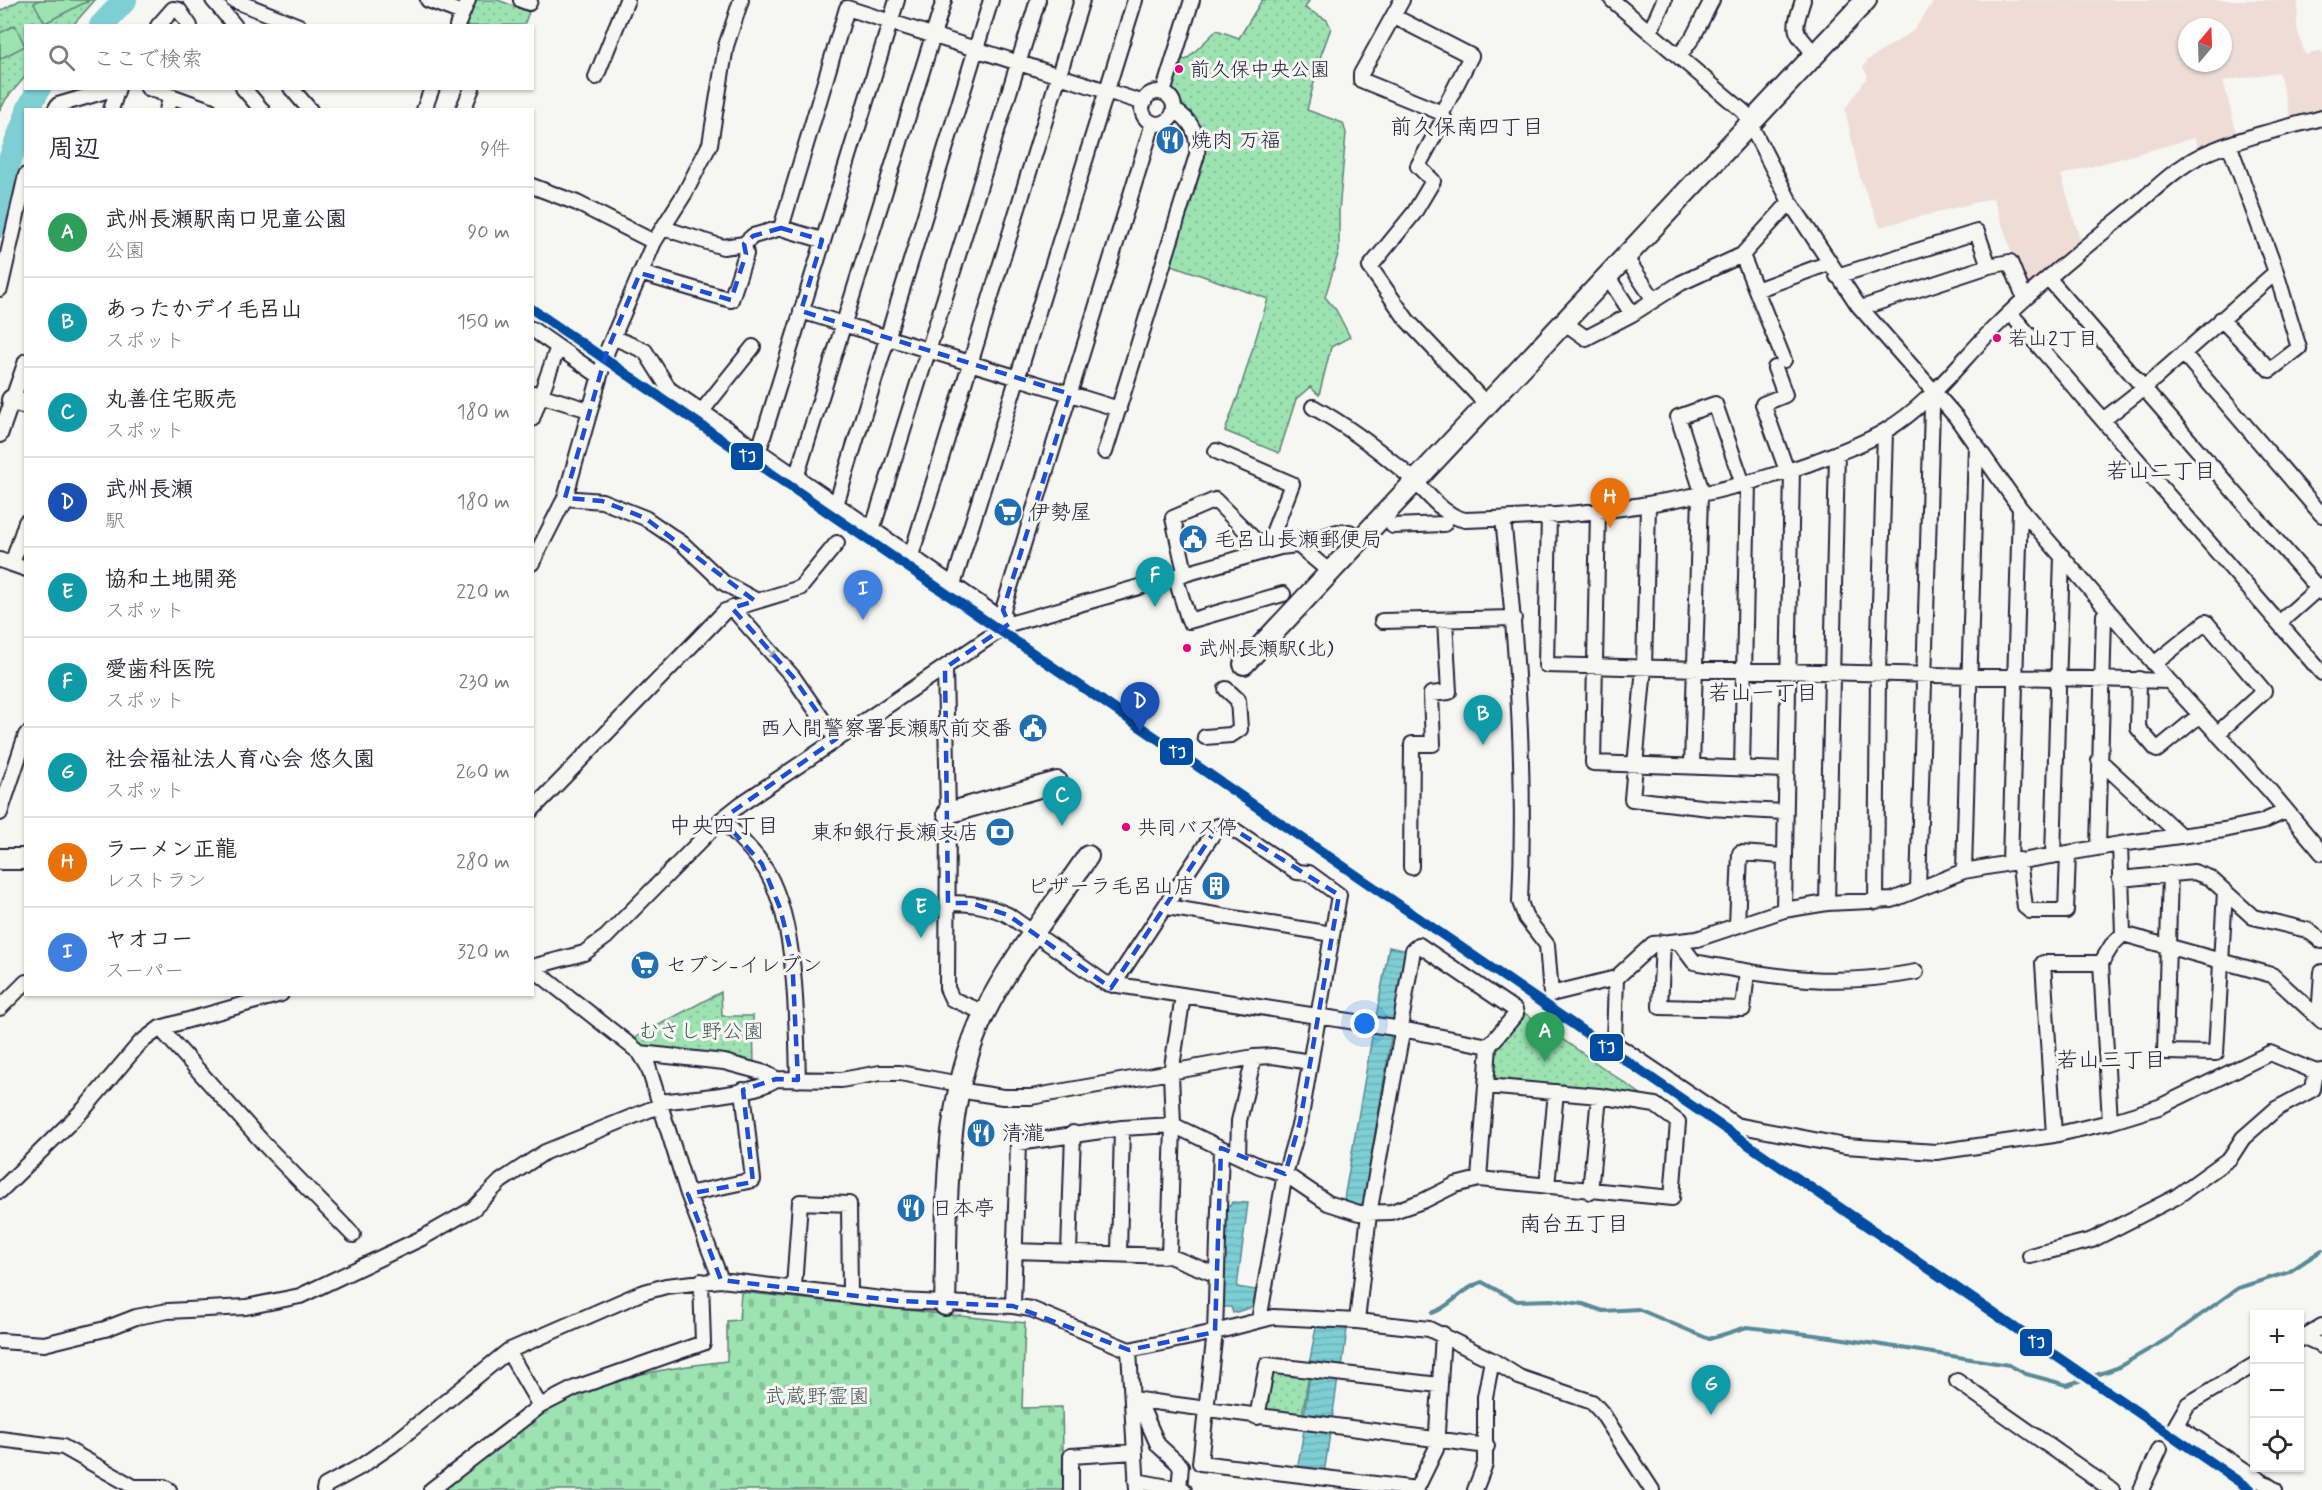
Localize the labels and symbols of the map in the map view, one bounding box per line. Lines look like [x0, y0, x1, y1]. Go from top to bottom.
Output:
north arrow [2178, 18, 2232, 72]
place label: 前久保中央公園 [1190, 57, 1330, 84]
marker: 前久保中央公園 [1173, 63, 1185, 75]
district label: 前久保南四丁目 [1390, 114, 1544, 142]
restaurant icon: 焼肉 万福 [1154, 124, 1186, 156]
place label: 焼肉 万福 [1191, 127, 1281, 155]
place label: 若山2丁目 [2008, 326, 2098, 353]
marker: 若山2丁目 [1991, 332, 2003, 344]
line badge: TJ [730, 442, 764, 471]
text: TJ [738, 447, 756, 468]
district label: 若山二丁目 [2106, 458, 2216, 486]
pin: H [1590, 478, 1630, 528]
supermarket icon: 伊勢屋 [992, 496, 1024, 528]
place label: 伊勢屋 [1029, 499, 1092, 527]
public building icon: 毛呂山長瀬郵便局 [1177, 523, 1209, 555]
place label: 毛呂山長瀬郵便局 [1214, 526, 1382, 554]
pin: F [1136, 558, 1174, 607]
pin: I [844, 570, 882, 620]
place label: 武州長瀬駅(北) [1198, 636, 1334, 663]
marker: 武州長瀬駅(北) [1181, 642, 1193, 654]
one-way arrow [764, 644, 777, 659]
district label: 若山一丁目 [1708, 680, 1818, 708]
pin: D [1120, 682, 1160, 732]
pin: B [1464, 696, 1502, 745]
public building icon: 西入間警察署長瀬駅前交番 [1017, 712, 1049, 744]
place label: 西入間警察署長瀬駅前交番 [760, 715, 1012, 743]
line badge: TJ [1159, 737, 1194, 766]
text: TJ [1168, 743, 1186, 764]
pin: C [1042, 776, 1082, 826]
district label: 中央四丁目 [669, 813, 779, 841]
place label: 共同バス停 [1137, 815, 1237, 842]
bank icon: 東和銀行長瀬支店 [984, 816, 1016, 848]
place label: 東和銀行長瀬支店 [811, 819, 979, 847]
marker: 共同バス停 [1120, 821, 1132, 833]
building icon: ピザーラ毛呂山店 [1200, 870, 1232, 902]
place label: ピザーラ毛呂山店 [1027, 873, 1195, 901]
pin: E [902, 888, 940, 938]
supermarket icon: セブン-イレブン [629, 949, 661, 981]
place label: セブン-イレブン [666, 952, 822, 980]
your location [1350, 1009, 1379, 1038]
pin: A [1526, 1012, 1564, 1062]
park label: むさし野公園 [638, 1018, 764, 1046]
line badge: TJ [1589, 1033, 1624, 1062]
text: TJ [1597, 1038, 1615, 1059]
district label: 若山三丁目 [2056, 1047, 2166, 1075]
restaurant icon: 清瀧 [965, 1117, 997, 1149]
place label: 清瀧 [1002, 1120, 1044, 1148]
restaurant icon: 日本亭 [895, 1192, 927, 1224]
place label: 日本亭 [932, 1195, 995, 1223]
district label: 南台五丁目 [1519, 1211, 1629, 1239]
line badge: TJ [2019, 1328, 2053, 1357]
text: TJ [2027, 1333, 2045, 1354]
pin: G [1692, 1366, 1730, 1415]
park label: 武蔵野霊園 [765, 1383, 870, 1411]

